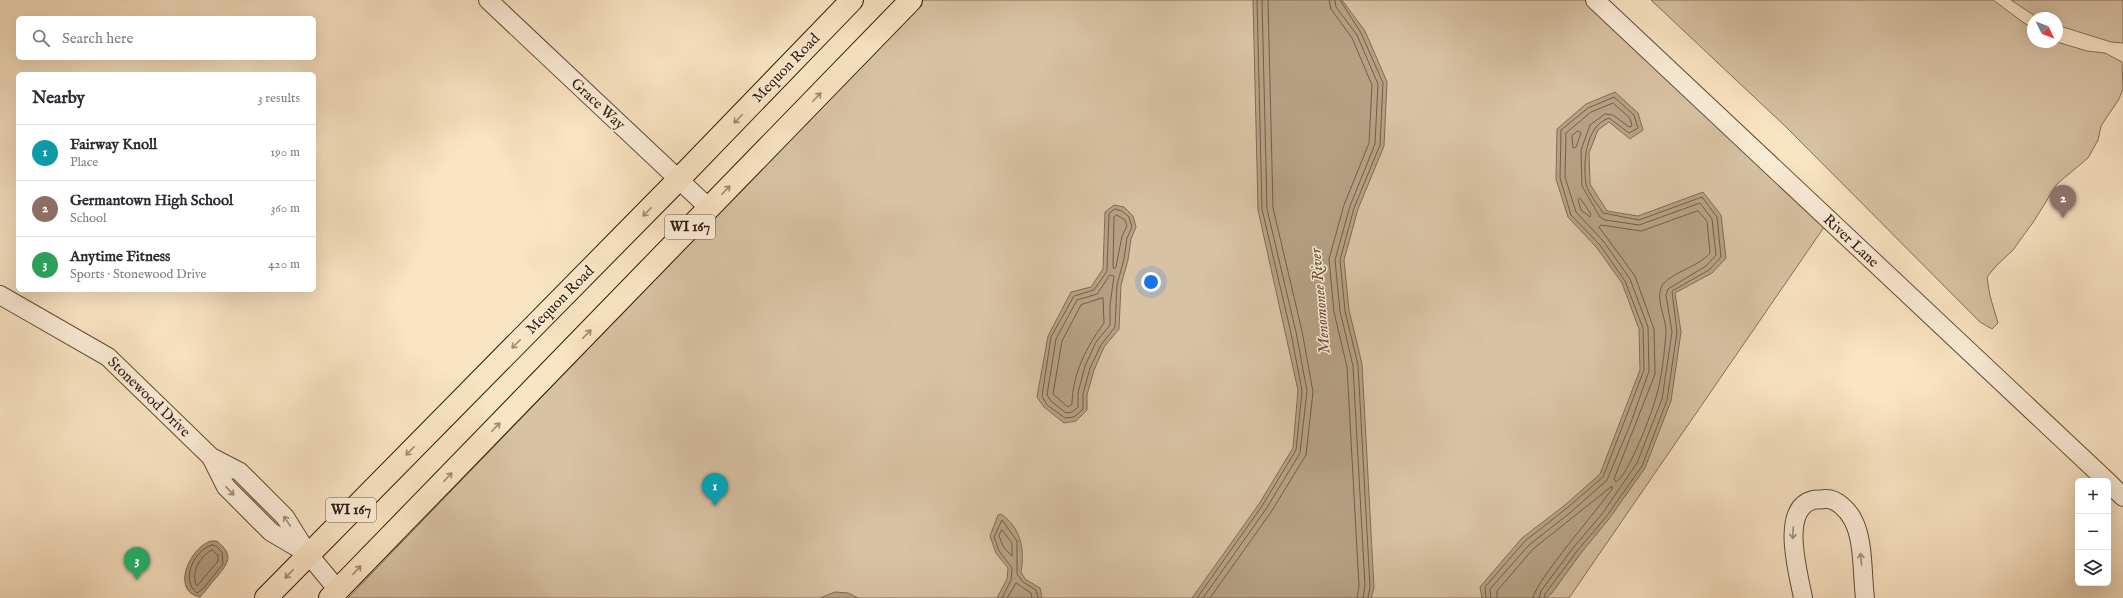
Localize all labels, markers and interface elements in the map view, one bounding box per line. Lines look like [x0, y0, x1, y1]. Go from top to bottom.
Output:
north arrow [2027, 12, 2063, 48]
search box [16, 16, 316, 60]
icon: search [30, 27, 52, 49]
text: Search here [62, 29, 133, 48]
street label: Mequon Road [748, 29, 825, 107]
street label: Grace Way [567, 74, 630, 134]
text: Nearby [32, 88, 85, 109]
text: 3 results [258, 90, 300, 107]
one-way arrow [812, 92, 822, 102]
one-way arrow [733, 114, 742, 124]
text: Fairway Knoll [70, 135, 157, 154]
text: 1 [43, 144, 47, 161]
text: 190 m [270, 144, 300, 161]
text: Place [70, 154, 98, 171]
one-way arrow [721, 185, 731, 195]
pin: 2 [2050, 185, 2076, 218]
text: Germantown High School [70, 191, 233, 210]
text: 2 [42, 200, 48, 217]
text: 360 m [270, 200, 300, 217]
one-way arrow [642, 207, 652, 217]
text: School [70, 210, 107, 227]
street label: River Lane [1819, 210, 1883, 272]
road number: WI 167 [665, 215, 715, 239]
water label: Menomonee River [1306, 246, 1336, 355]
text: Anytime Fitness [70, 247, 170, 266]
text: 3 [43, 256, 47, 273]
text: 420 m [268, 256, 300, 273]
street label: Mequon Road [522, 261, 599, 338]
text: Sports · Stonewood Drive [70, 266, 207, 283]
your location [1141, 272, 1161, 292]
one-way arrow [582, 329, 591, 339]
one-way arrow [511, 339, 521, 349]
street label: Stonewood Drive [104, 353, 194, 441]
one-way arrow [491, 422, 501, 432]
one-way arrow [405, 446, 415, 456]
one-way arrow [443, 472, 452, 482]
pin: 1 [702, 473, 728, 506]
map controls [2075, 478, 2111, 586]
button: + [2075, 478, 2111, 514]
one-way arrow [225, 486, 235, 496]
road number: WI 167 [326, 498, 376, 522]
button: − [2075, 514, 2111, 550]
one-way arrow [283, 516, 291, 527]
one-way arrow [1790, 526, 1797, 539]
pin: 3 [124, 547, 150, 580]
button: layers [2075, 550, 2111, 586]
one-way arrow [1857, 553, 1864, 566]
one-way arrow [352, 565, 362, 575]
one-way arrow [284, 569, 294, 579]

